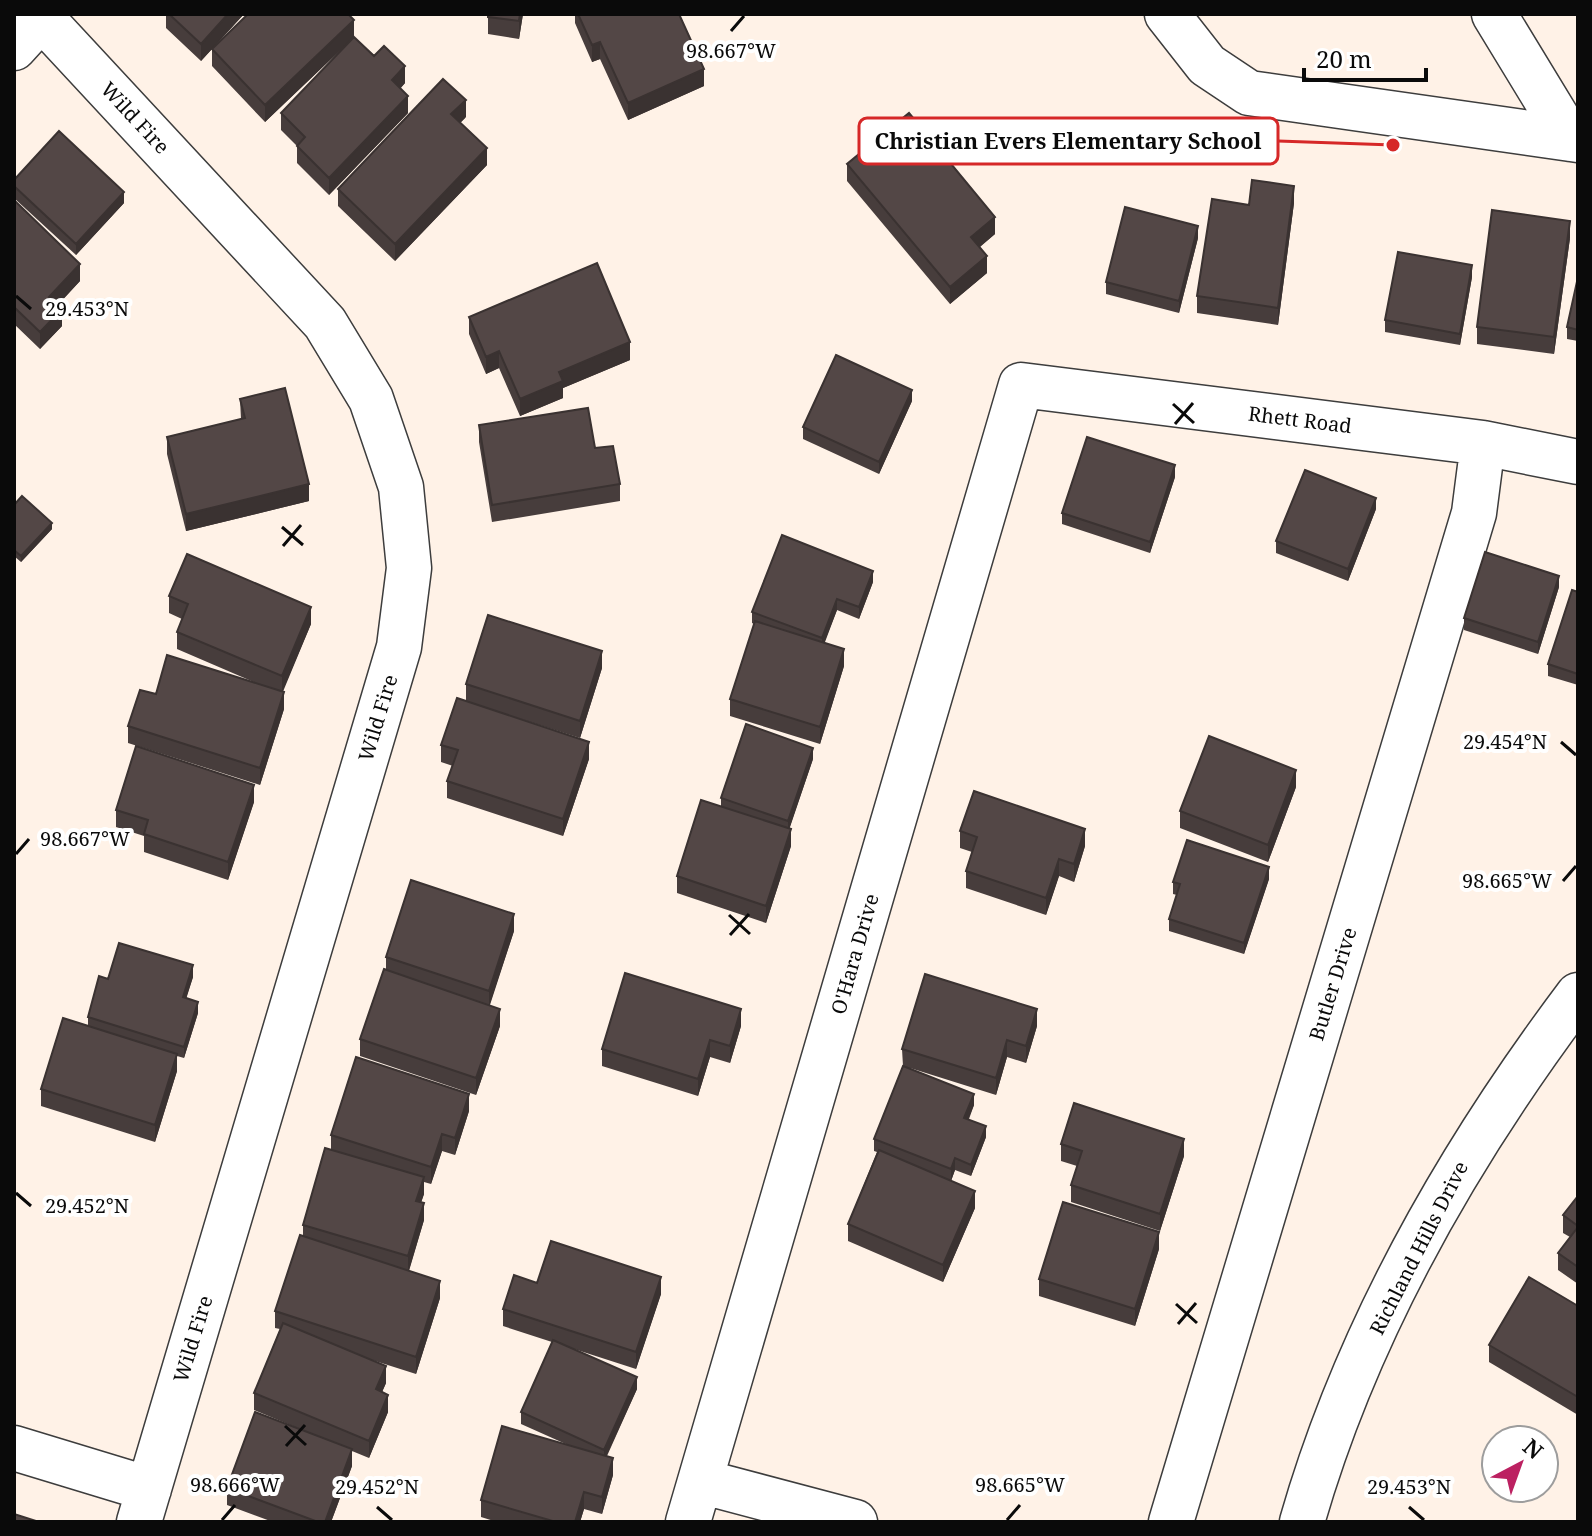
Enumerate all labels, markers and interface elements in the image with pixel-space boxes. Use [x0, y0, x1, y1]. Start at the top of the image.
scale bar [1304, 32, 1426, 82]
text: 98.667°W [686, 37, 776, 64]
text: 20 m [1316, 42, 1372, 75]
street label: Wild Fire [95, 76, 176, 160]
callout: Christian Evers Elementary School [859, 118, 1278, 164]
text: Christian Evers Elementary School [874, 125, 1262, 155]
text: 29.453°N [45, 295, 129, 322]
street label: Rhett Road [1247, 400, 1353, 439]
street label: Wild Fire [352, 671, 403, 765]
text: 29.454°N [1463, 728, 1547, 755]
text: 98.667°W [40, 825, 130, 852]
text: 98.665°W [1462, 867, 1552, 894]
street label: O'Hara Drive [824, 890, 885, 1017]
street label: Butler Drive [1303, 924, 1363, 1044]
street label: Richland Hills Drive [1363, 1156, 1474, 1339]
text: 29.452°N [45, 1192, 129, 1219]
street label: Wild Fire [167, 1292, 218, 1386]
north arrow [1480, 1424, 1560, 1504]
text: N [1517, 1431, 1550, 1465]
text: 98.666°W [190, 1471, 280, 1498]
text: 98.665°W [975, 1471, 1065, 1498]
text: 29.452°N [335, 1473, 419, 1500]
text: 29.453°N [1367, 1473, 1451, 1500]

